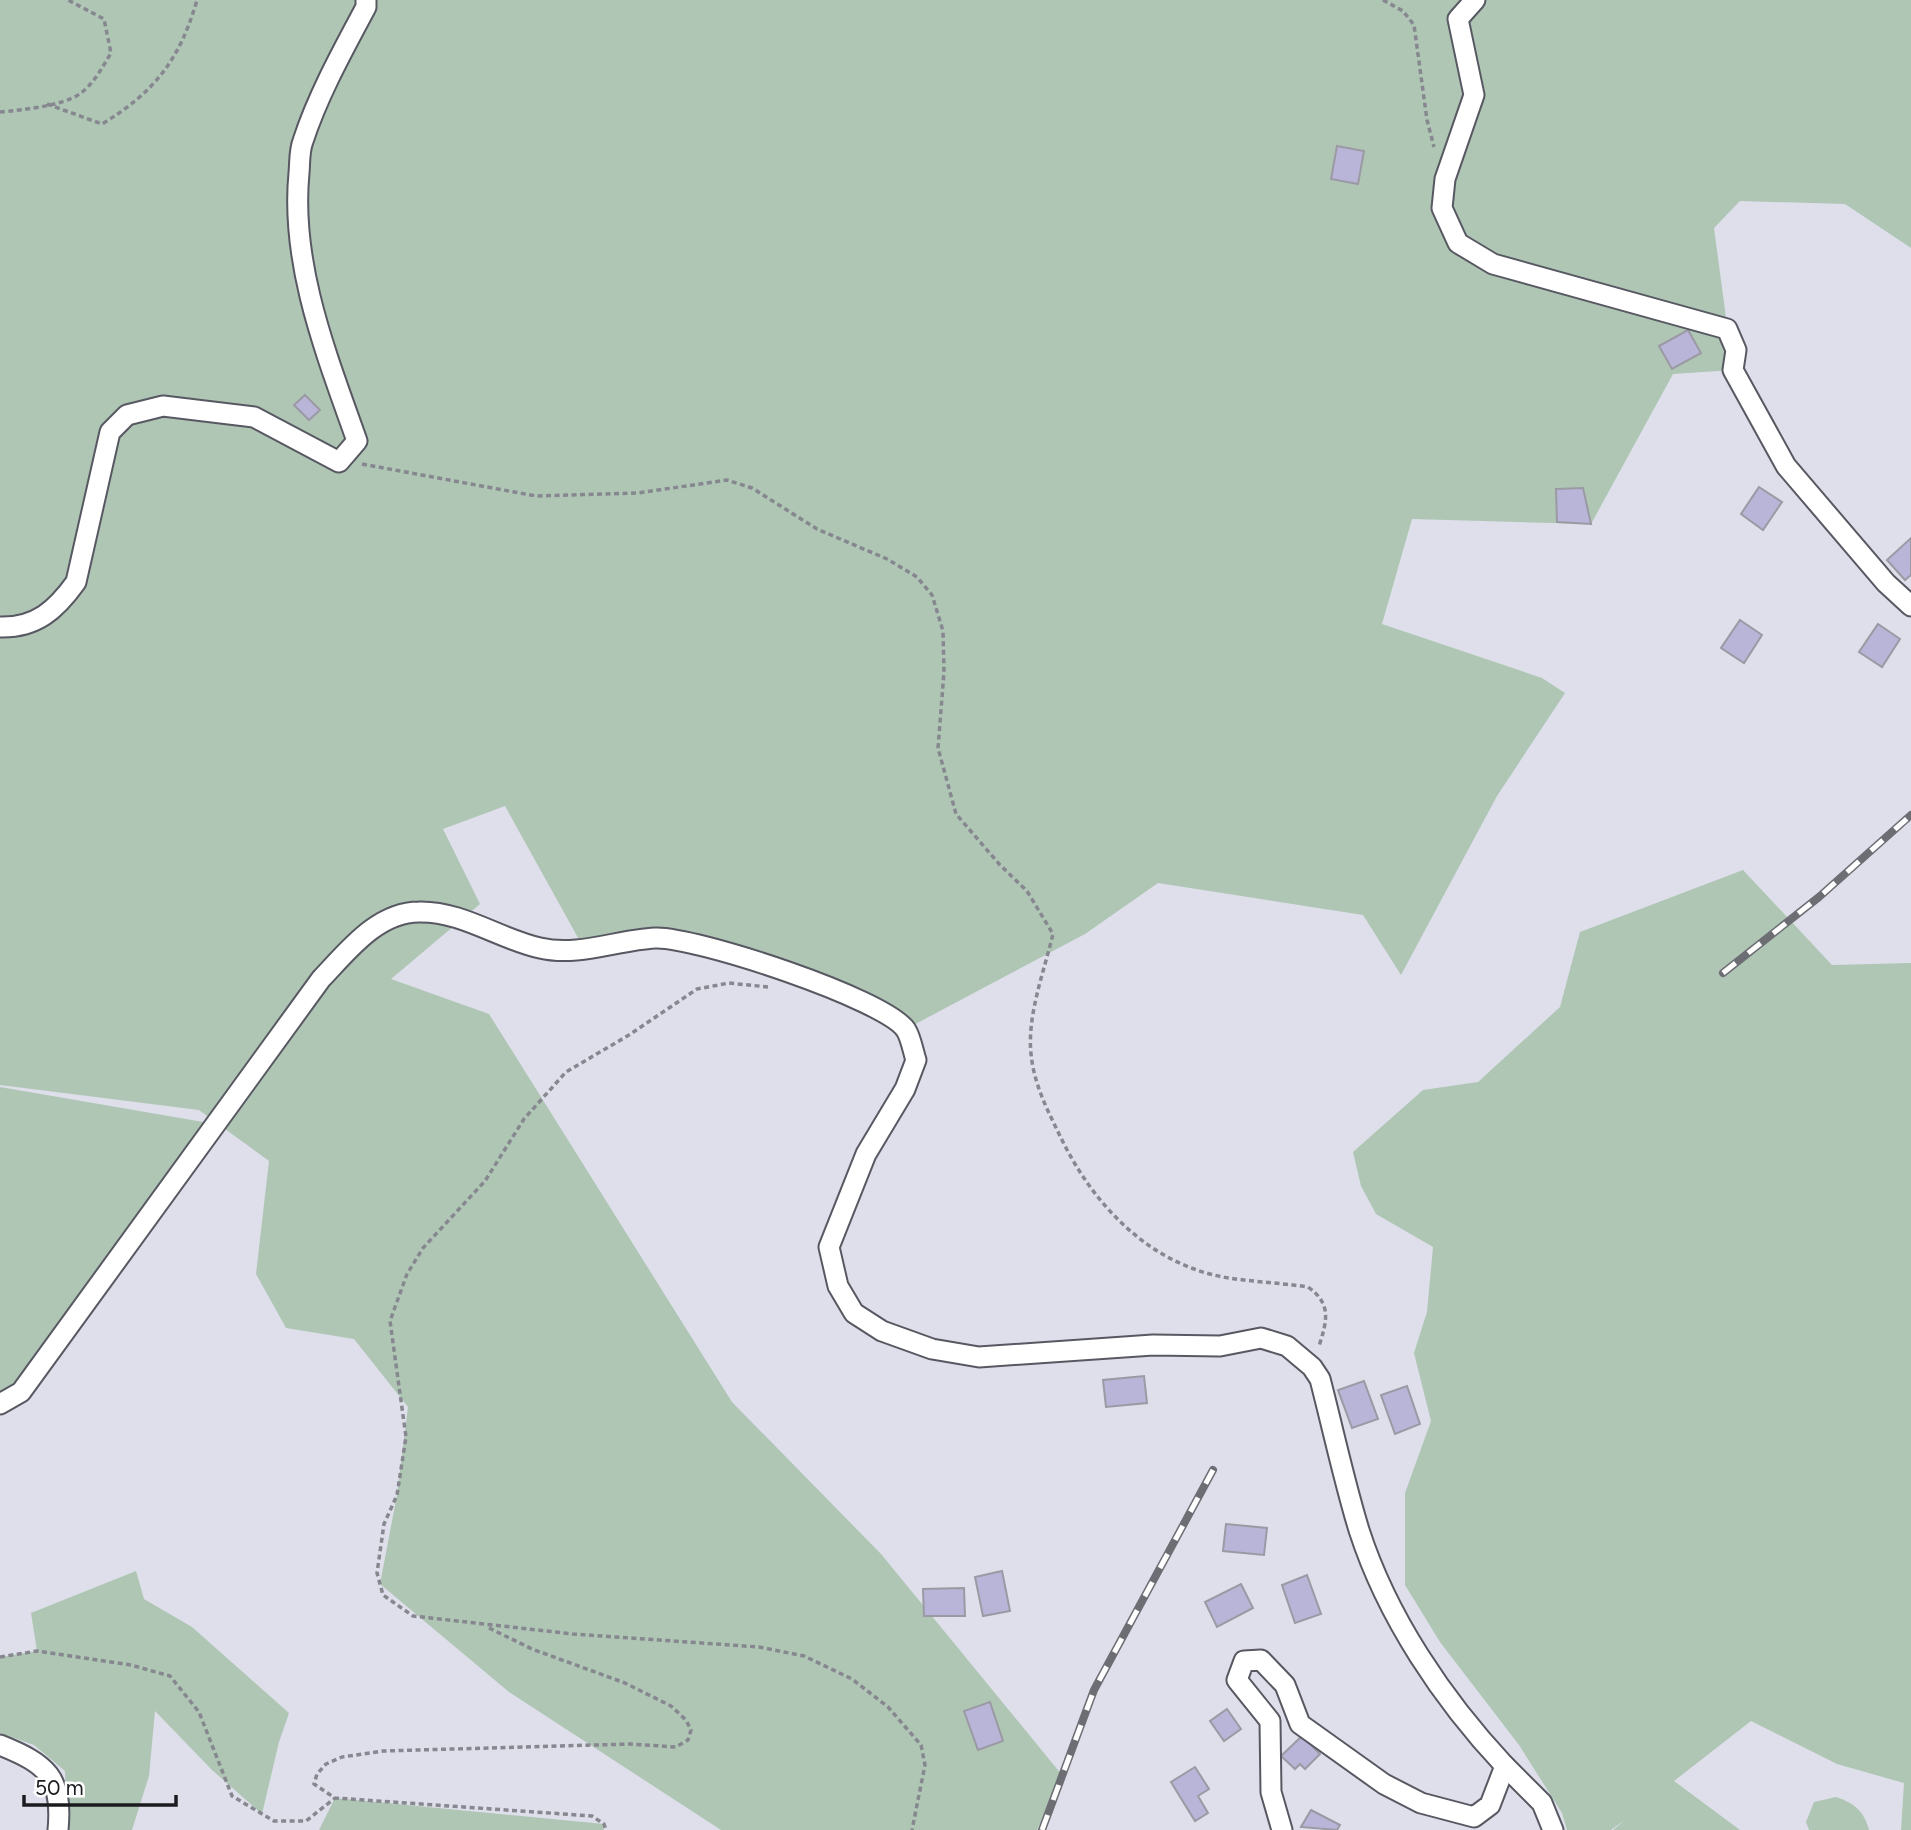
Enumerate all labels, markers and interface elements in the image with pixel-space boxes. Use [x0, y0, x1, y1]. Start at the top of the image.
scale bar [24, 1764, 177, 1808]
text: 50 m [35, 1775, 84, 1800]

